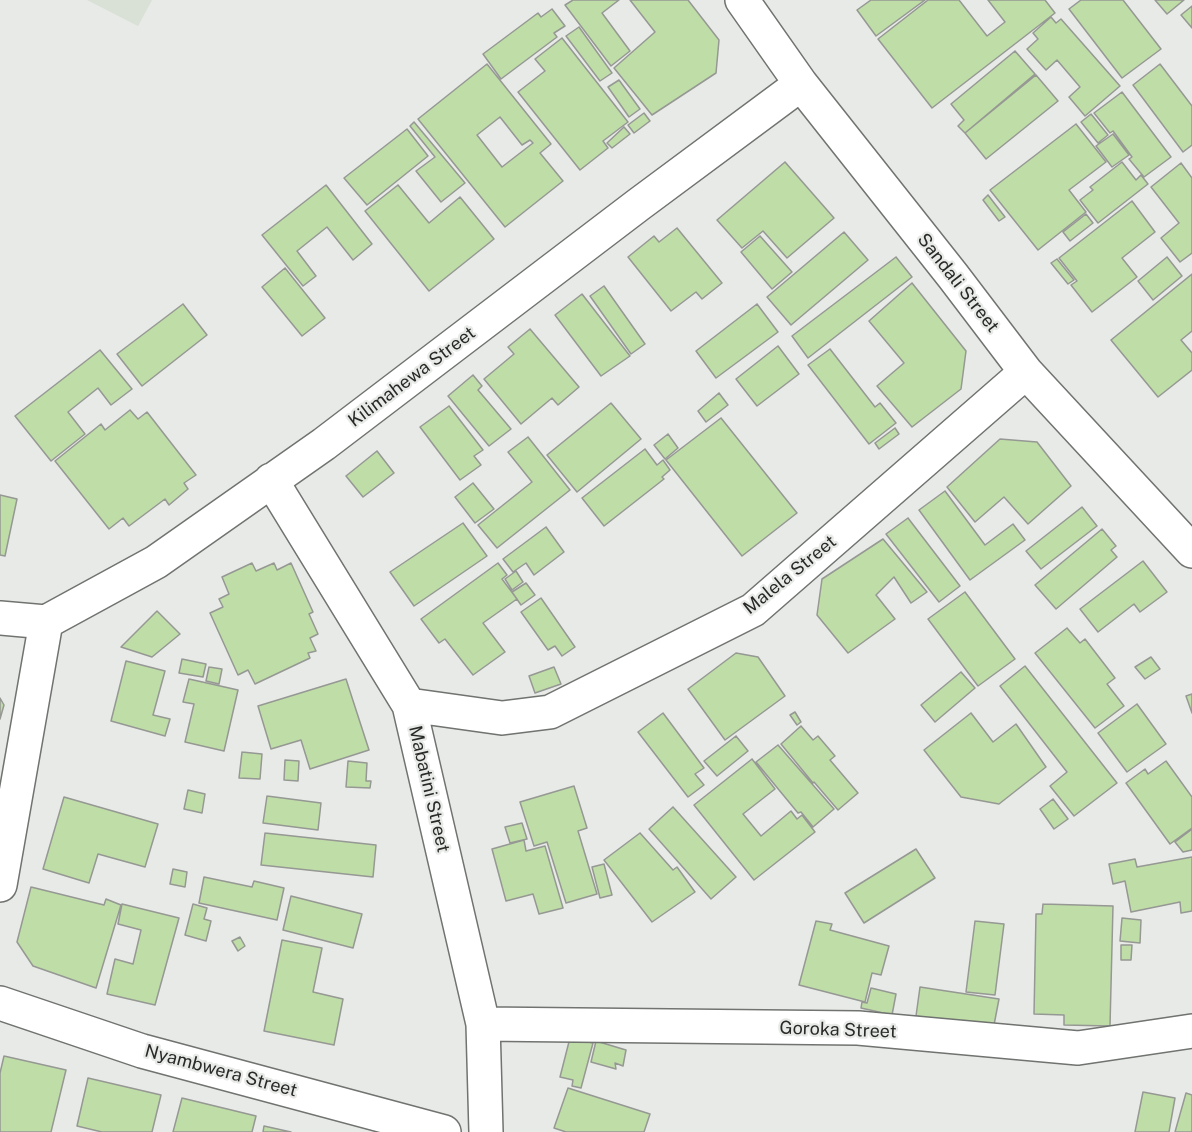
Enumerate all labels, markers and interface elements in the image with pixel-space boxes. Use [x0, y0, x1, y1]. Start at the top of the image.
street label: Sandali Street [913, 229, 1003, 337]
street label: Kilimahewa Street [344, 322, 480, 432]
street label: Malela Street [739, 531, 841, 619]
street label: Mabatini Street [404, 724, 454, 854]
street label: Goroka Street [779, 1017, 897, 1043]
street label: Nyambwera Street [142, 1040, 300, 1102]

